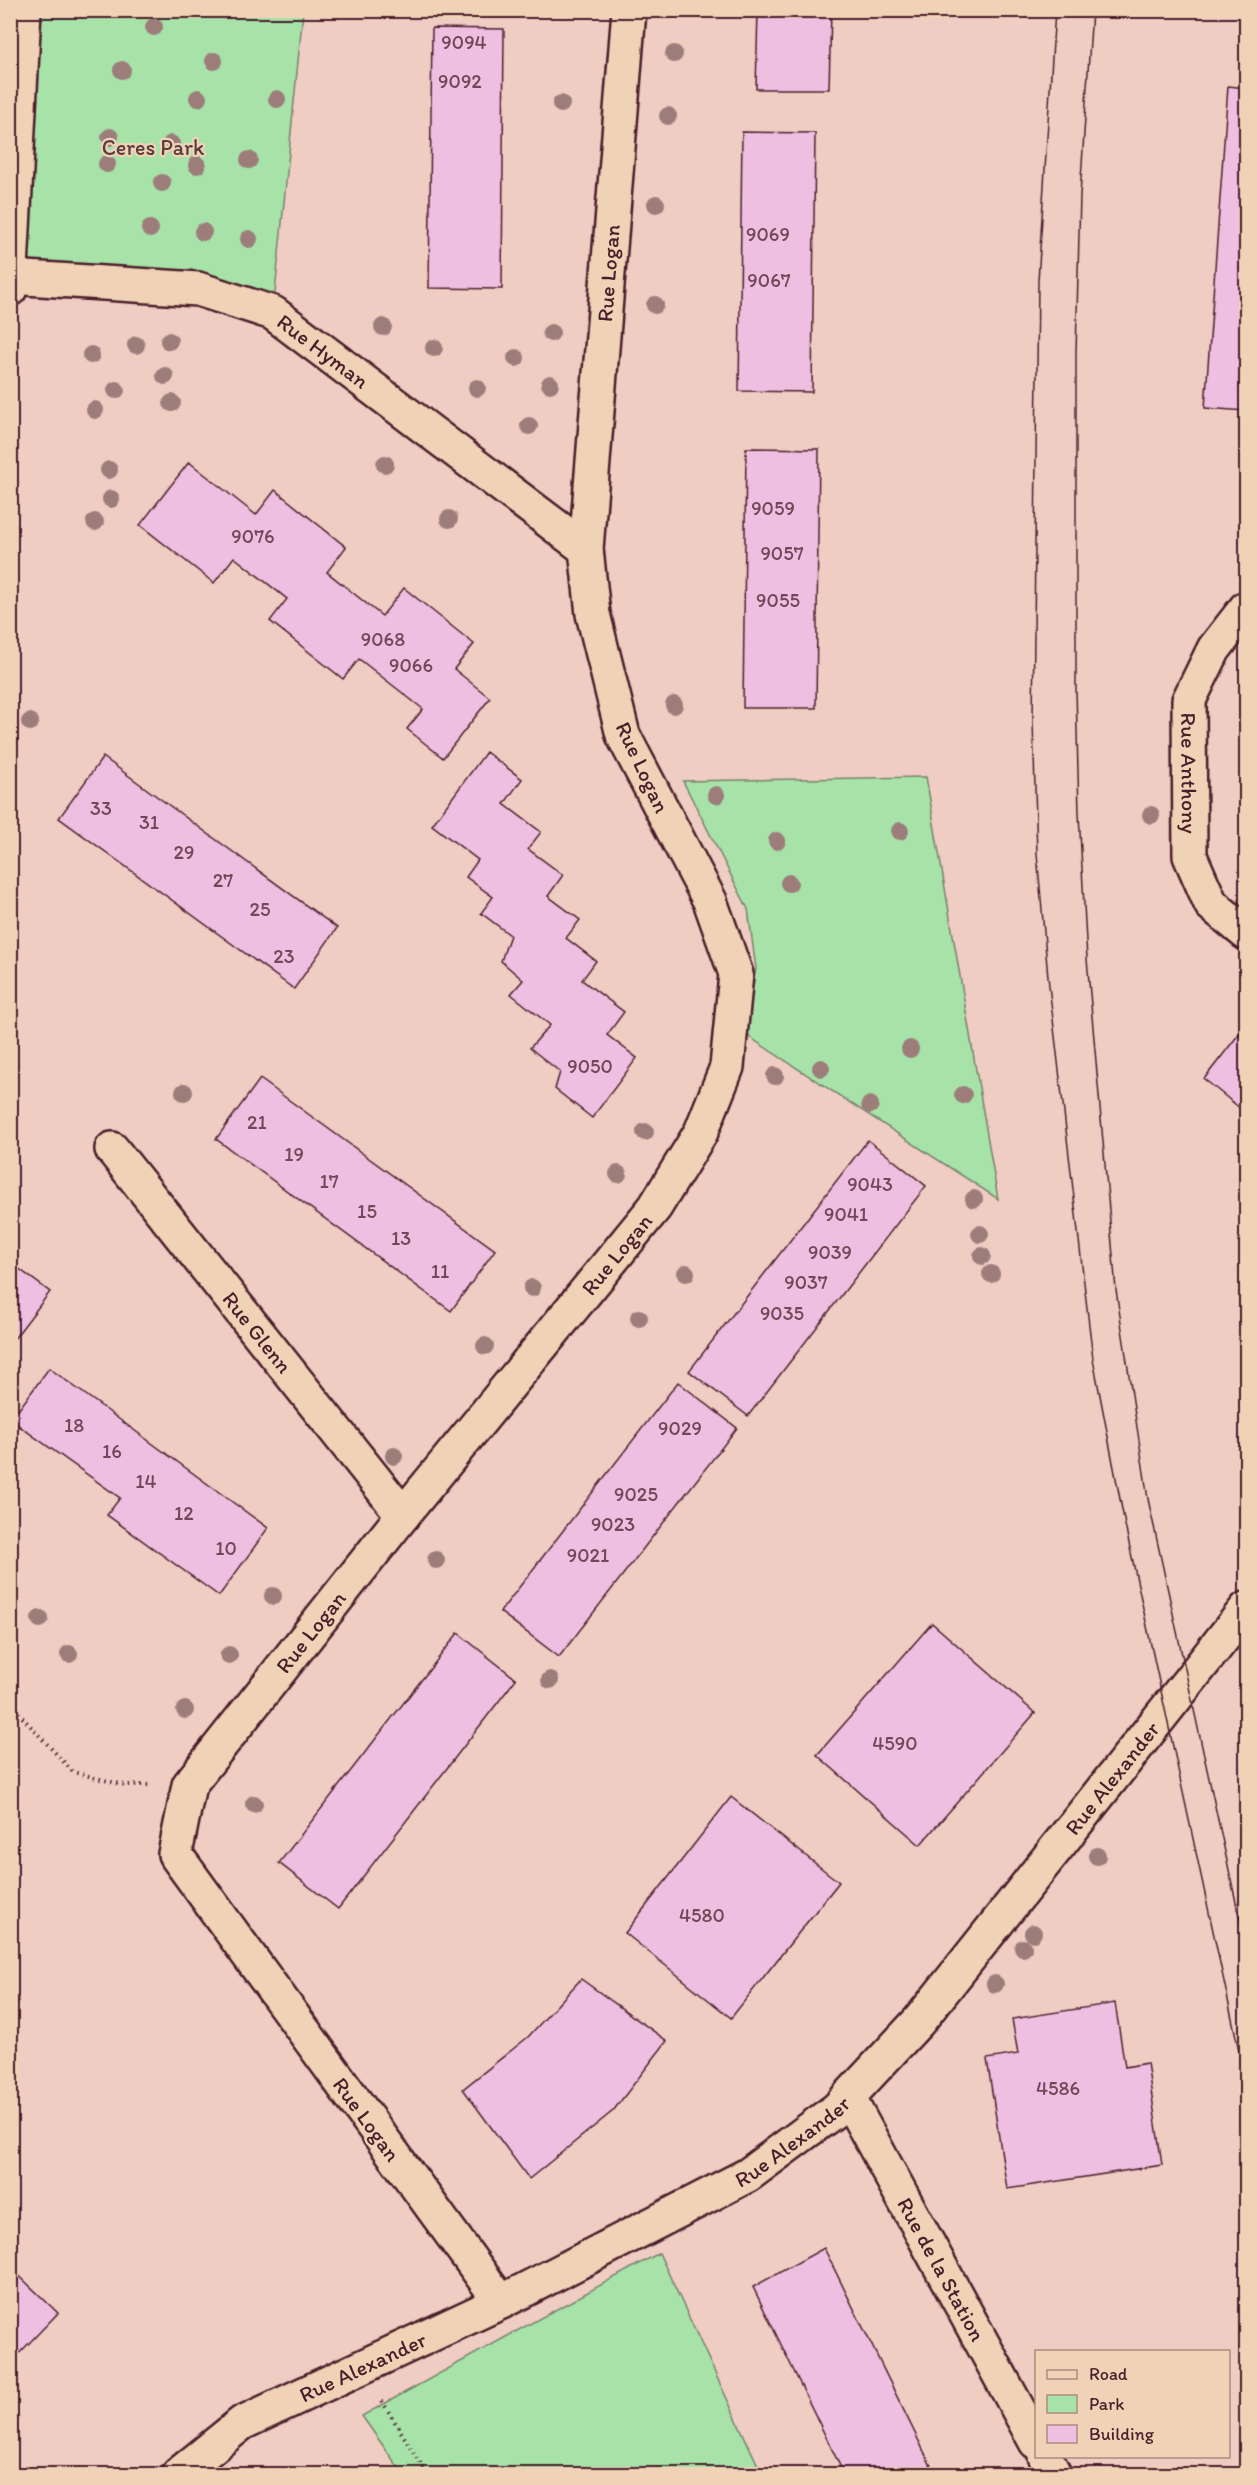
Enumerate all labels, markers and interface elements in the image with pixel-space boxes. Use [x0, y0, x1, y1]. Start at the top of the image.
house number: 9094 [441, 30, 487, 54]
house number: 9092 [438, 69, 482, 93]
park label: Ceres Park [102, 134, 205, 161]
house number: 9069 [746, 222, 790, 246]
street label: Rue Logan [591, 223, 626, 323]
house number: 9067 [747, 268, 791, 292]
street label: Rue Hyman [272, 308, 375, 395]
house number: 9059 [751, 496, 795, 520]
house number: 9076 [231, 524, 275, 548]
house number: 9057 [760, 541, 804, 565]
house number: 9055 [756, 588, 800, 612]
house number: 9068 [361, 627, 405, 651]
house number: 9066 [389, 653, 433, 677]
street label: Rue Anthony [1175, 712, 1203, 835]
street label: Rue Logan [610, 717, 676, 817]
house number: 33 [90, 796, 112, 820]
house number: 31 [139, 810, 159, 834]
house number: 29 [174, 840, 194, 864]
house number: 27 [213, 868, 233, 892]
house number: 25 [249, 897, 271, 921]
house number: 23 [273, 944, 295, 968]
house number: 9050 [567, 1054, 613, 1078]
house number: 21 [247, 1110, 267, 1134]
house number: 19 [284, 1142, 304, 1166]
house number: 17 [319, 1169, 339, 1193]
house number: 9043 [847, 1172, 893, 1196]
house number: 15 [357, 1199, 377, 1223]
house number: 9041 [824, 1202, 868, 1226]
street label: Rue Logan [575, 1208, 658, 1301]
house number: 13 [391, 1226, 411, 1250]
house number: 9039 [808, 1240, 852, 1264]
house number: 11 [431, 1259, 449, 1283]
house number: 9037 [784, 1270, 828, 1294]
street label: Rue Glenn [216, 1286, 298, 1379]
house number: 9035 [760, 1301, 804, 1325]
house number: 18 [64, 1413, 84, 1437]
house number: 9029 [658, 1416, 702, 1440]
house number: 16 [102, 1439, 122, 1463]
house number: 14 [135, 1469, 157, 1493]
house number: 9025 [614, 1482, 658, 1506]
house number: 12 [174, 1501, 194, 1525]
house number: 9023 [591, 1512, 635, 1536]
house number: 10 [215, 1536, 237, 1560]
house number: 9021 [567, 1543, 609, 1567]
street label: Rue Logan [270, 1585, 352, 1679]
street label: Rue Alexander [1059, 1716, 1166, 1840]
house number: 4590 [872, 1731, 918, 1755]
house number: 4580 [679, 1903, 725, 1927]
street label: Rue Logan [327, 2072, 406, 2167]
house number: 4586 [1036, 2076, 1080, 2100]
street label: Rue Alexander [730, 2090, 857, 2193]
street label: Rue de la Station [891, 2193, 992, 2346]
street label: Rue Alexander [295, 2326, 431, 2408]
legend [1035, 2350, 1230, 2458]
text: Road [1089, 2363, 1128, 2385]
text: Park [1089, 2393, 1124, 2415]
text: Building [1089, 2423, 1155, 2445]

